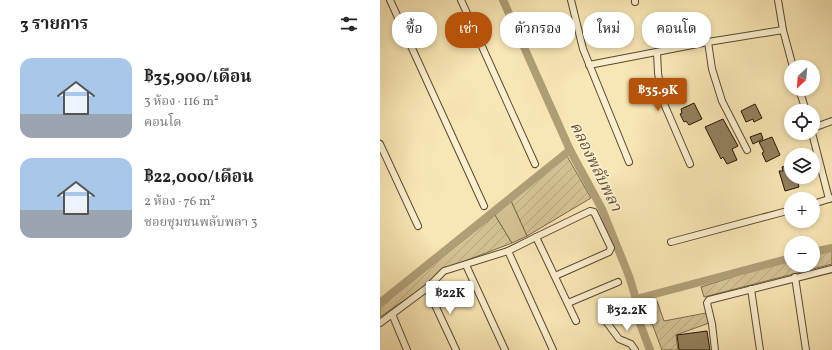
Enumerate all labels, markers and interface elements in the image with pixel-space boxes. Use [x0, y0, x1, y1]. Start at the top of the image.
chip: ซื้อ [392, 12, 437, 48]
chip: เช่า [445, 12, 492, 48]
chip: ตัวกรอง [500, 12, 575, 48]
chip: ใหม่ [583, 12, 634, 48]
chip: คอนโด [642, 12, 711, 48]
text: 3 รายการ [20, 13, 88, 36]
icon: filters [338, 13, 360, 35]
north arrow [784, 60, 820, 96]
map controls [784, 60, 820, 272]
text: ฿35,900/เดือน [144, 66, 252, 89]
icon: home [52, 74, 100, 122]
pin: ฿35.9K [625, 78, 691, 112]
text: ฿35.9K [638, 82, 678, 100]
text: 3 ห้อง · 116 m² [144, 93, 219, 111]
button: locate [784, 104, 820, 140]
text: คอนโด [144, 114, 182, 132]
water label: คลองพลับพลา [564, 119, 627, 217]
button: layers [784, 148, 820, 184]
text: ฿22,000/เดือน [144, 166, 254, 189]
icon: home [52, 174, 100, 222]
button: + [784, 192, 820, 228]
text: 2 ห้อง · 76 m² [144, 193, 215, 211]
text: ซอยชุมชนพลับพลา 3 [144, 214, 258, 232]
button: − [784, 236, 820, 272]
pin: ฿22K [426, 281, 474, 315]
text: ฿22K [435, 285, 465, 303]
pin: ฿32.2K [594, 298, 660, 332]
text: ฿32.2K [607, 302, 647, 320]

